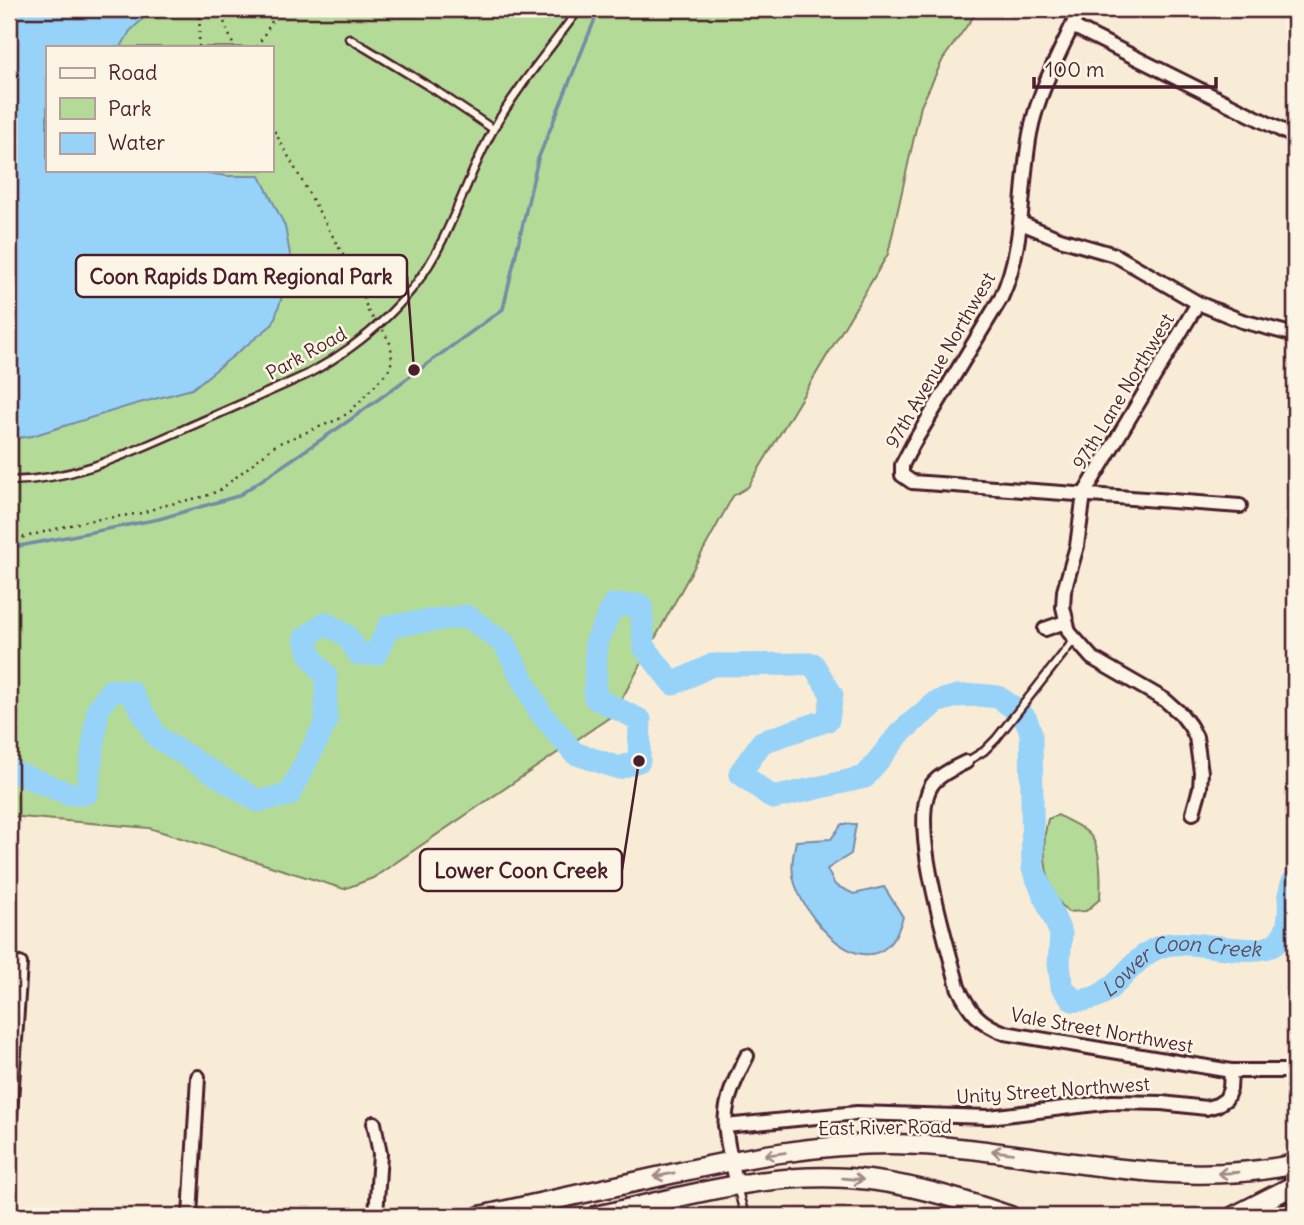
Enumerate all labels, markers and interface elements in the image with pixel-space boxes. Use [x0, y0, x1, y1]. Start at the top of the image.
legend [46, 46, 273, 172]
scale bar [1034, 46, 1216, 90]
text: 100 m [1045, 56, 1104, 83]
text: Road [108, 59, 157, 86]
text: Park [108, 95, 151, 122]
text: Water [108, 129, 166, 156]
callout: Coon Rapids Dam Regional Park [76, 255, 407, 297]
text: Coon Rapids Dam Regional Park [89, 263, 393, 290]
street label: 97th Avenue Northwest [880, 268, 1000, 452]
street label: 97th Lane Northwest [1067, 309, 1179, 473]
street label: Park Road [262, 321, 350, 385]
callout: Lower Coon Creek [420, 849, 622, 891]
text: Lower Coon Creek [434, 857, 608, 884]
water label: Lower Coon Creek [1096, 929, 1263, 1003]
street label: Vale Street Northwest [1009, 1002, 1195, 1058]
street label: Unity Street Northwest [955, 1071, 1151, 1109]
street label: East River Road [818, 1114, 952, 1140]
one-way arrow [991, 1146, 1014, 1159]
one-way arrow [764, 1147, 787, 1160]
one-way arrow [1217, 1167, 1240, 1180]
one-way arrow [653, 1169, 676, 1182]
one-way arrow [841, 1173, 864, 1186]

